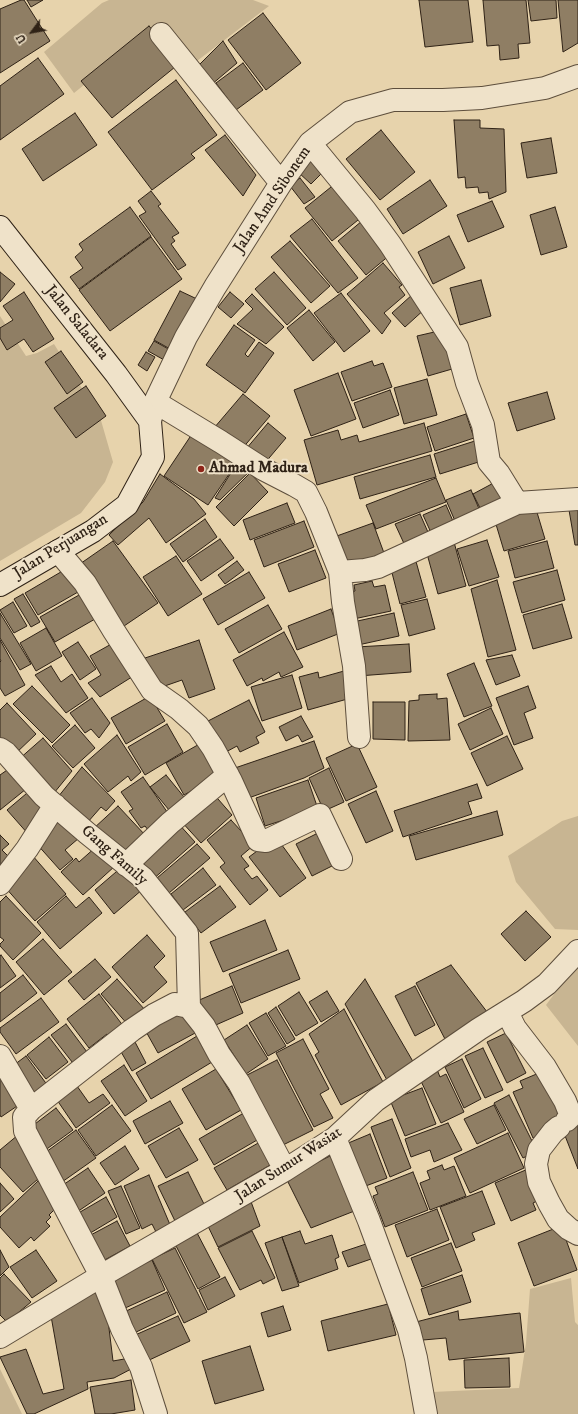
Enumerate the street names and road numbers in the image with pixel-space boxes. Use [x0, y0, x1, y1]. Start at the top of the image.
street label: Jalan Amd Sibonem [230, 143, 316, 257]
street label: Jalan Saladara [40, 282, 112, 364]
street label: Jalan Perjuangan [10, 510, 112, 584]
street label: Gang Family [77, 822, 151, 890]
street label: Jalan Sumur Wasiat [232, 1123, 346, 1207]

